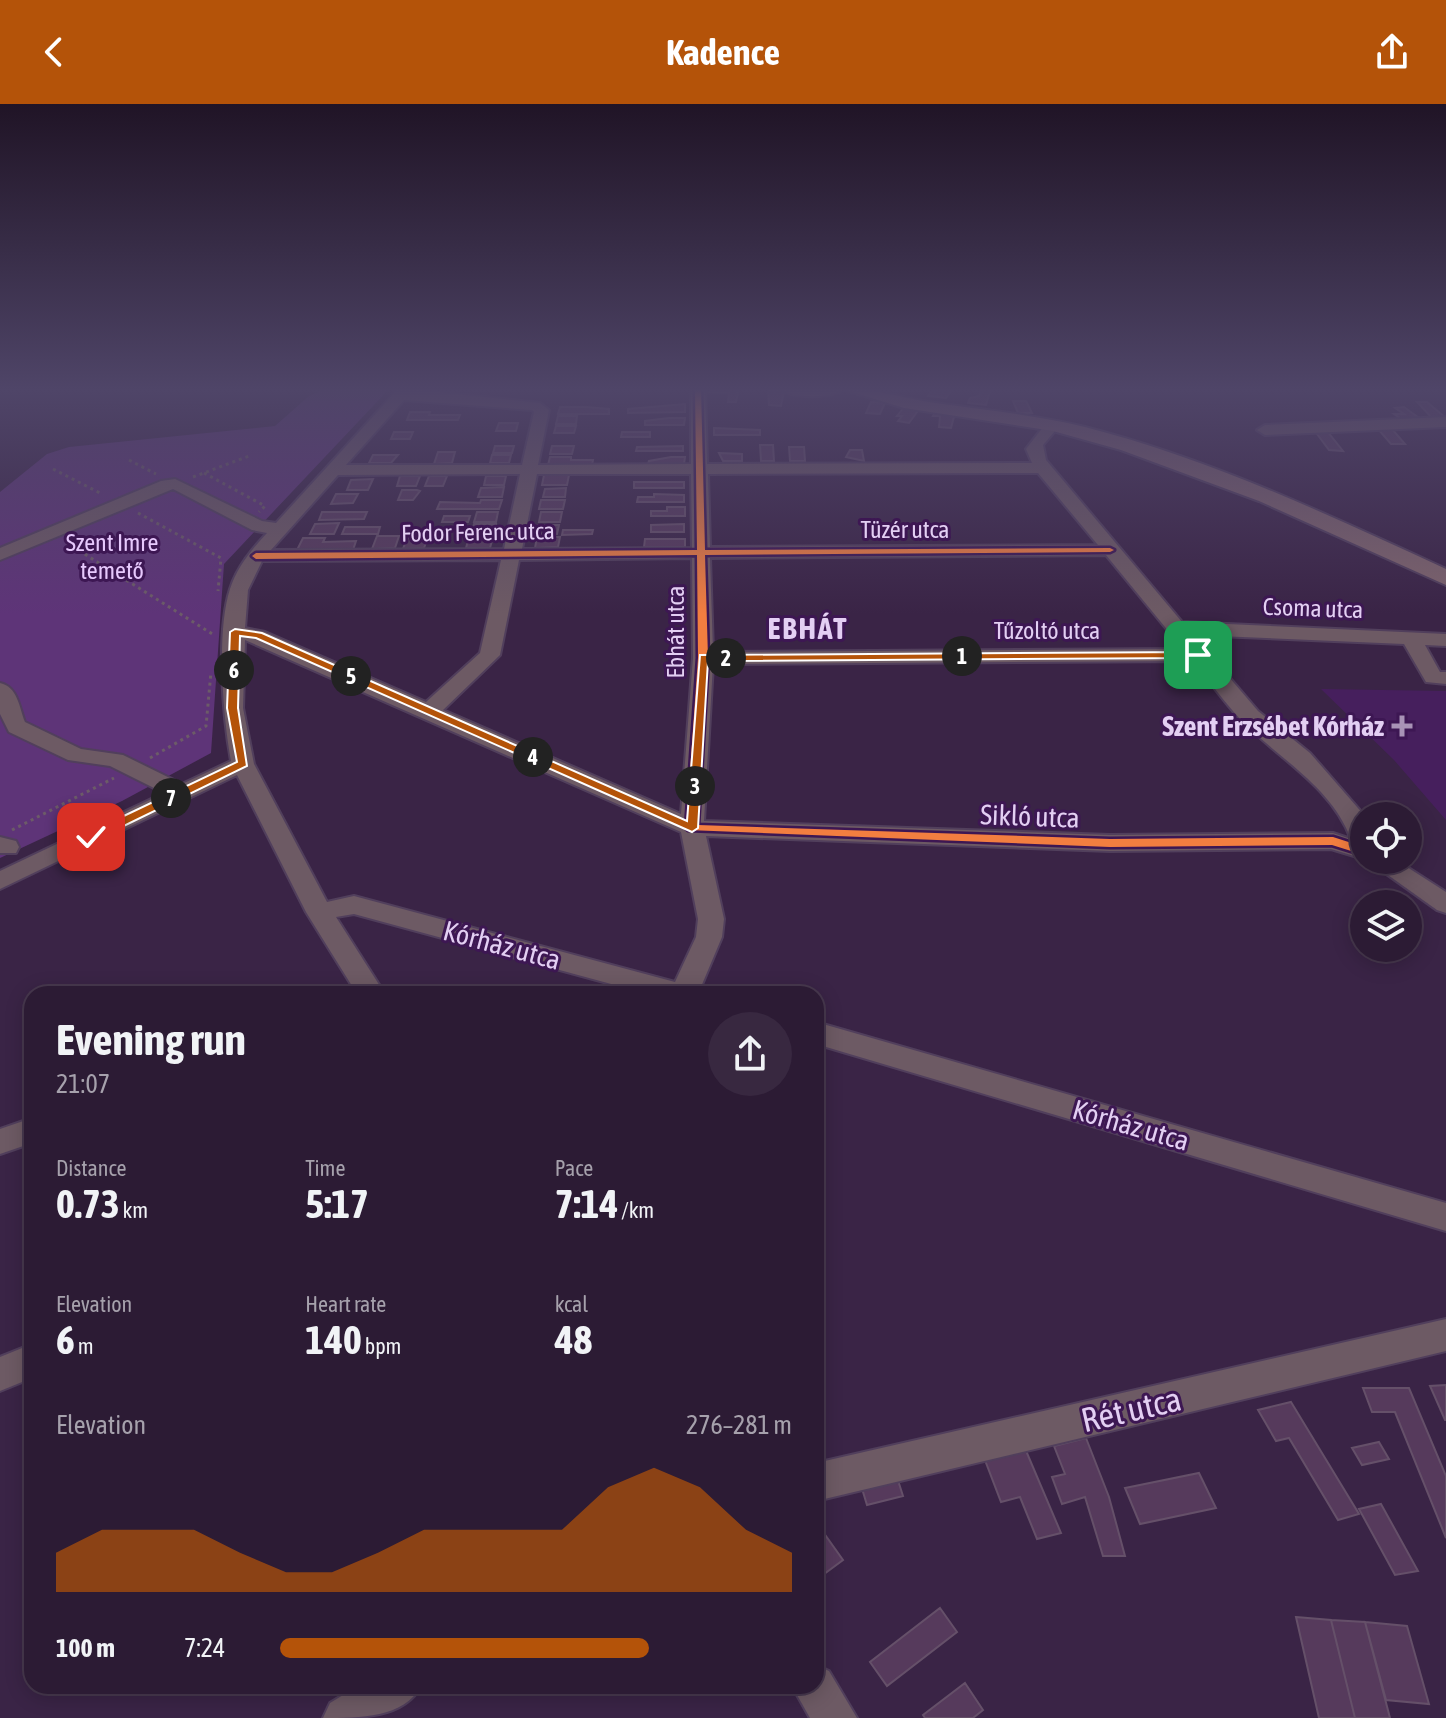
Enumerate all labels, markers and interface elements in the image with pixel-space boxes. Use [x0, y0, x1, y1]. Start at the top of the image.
icon: back [32, 30, 76, 74]
icon: share [1370, 30, 1414, 74]
text: Kadence [666, 31, 780, 73]
street label: Tüzér utca [861, 516, 949, 543]
street label: Fodor Ferenc utca [401, 517, 555, 547]
park label: Szent Imre temető [66, 529, 158, 584]
street label: Ebhát utca [662, 586, 689, 678]
street label: Csoma utca [1262, 593, 1364, 623]
district label: EBHÁT [767, 611, 849, 645]
street label: Tűzoltó utca [994, 617, 1100, 644]
pin [1164, 621, 1232, 689]
icon: arrive [1176, 633, 1220, 677]
pin: 1 [942, 636, 982, 676]
pin: 2 [706, 638, 746, 678]
text: 1 [957, 643, 967, 669]
text: 2 [721, 645, 731, 671]
pin: 6 [214, 650, 254, 690]
pin: 5 [331, 656, 371, 696]
text: 6 [229, 657, 239, 683]
text: 5 [346, 663, 356, 689]
place label: Szent Erzsébet Kórház [1162, 710, 1384, 742]
marker: Szent Erzsébet Kórház [1391, 715, 1413, 737]
pin: 4 [513, 737, 553, 777]
text: 4 [528, 744, 538, 770]
pin: 3 [675, 766, 715, 806]
text: 3 [690, 773, 700, 799]
pin: 7 [151, 778, 191, 818]
text: 7 [166, 785, 176, 811]
street label: Sikló utca [980, 798, 1080, 834]
map controls [1350, 802, 1422, 962]
button: locate [1350, 802, 1422, 874]
pin [57, 803, 125, 871]
icon: check [69, 815, 113, 859]
button: layers [1350, 890, 1422, 962]
street label: Kórház utca [440, 914, 564, 976]
button: share [708, 1012, 792, 1096]
text: Evening run [56, 1014, 246, 1064]
text: 21:07 [56, 1069, 110, 1099]
street label: Kórház utca [1069, 1093, 1193, 1157]
text: Distance [56, 1155, 127, 1181]
text: Time [305, 1155, 345, 1181]
text: Pace [555, 1155, 593, 1181]
text: 0.73 [56, 1181, 120, 1226]
text: 5:17 [305, 1181, 369, 1226]
text: 7:14 [555, 1181, 618, 1226]
text: km [120, 1197, 148, 1223]
text: /km [618, 1197, 654, 1223]
text: Elevation [56, 1291, 132, 1317]
text: Heart rate [305, 1291, 386, 1317]
text: kcal [555, 1291, 588, 1317]
text: 6 [56, 1317, 75, 1362]
text: 140 [305, 1317, 362, 1362]
text: 48 [555, 1317, 592, 1362]
text: m [75, 1333, 94, 1359]
text: bpm [362, 1333, 401, 1359]
street label: Rét utca [1077, 1379, 1185, 1439]
text: Elevation [56, 1410, 146, 1440]
text: 276–281 m [686, 1410, 792, 1440]
text: 100 m [56, 1633, 115, 1663]
text: 7:24 [184, 1633, 225, 1663]

